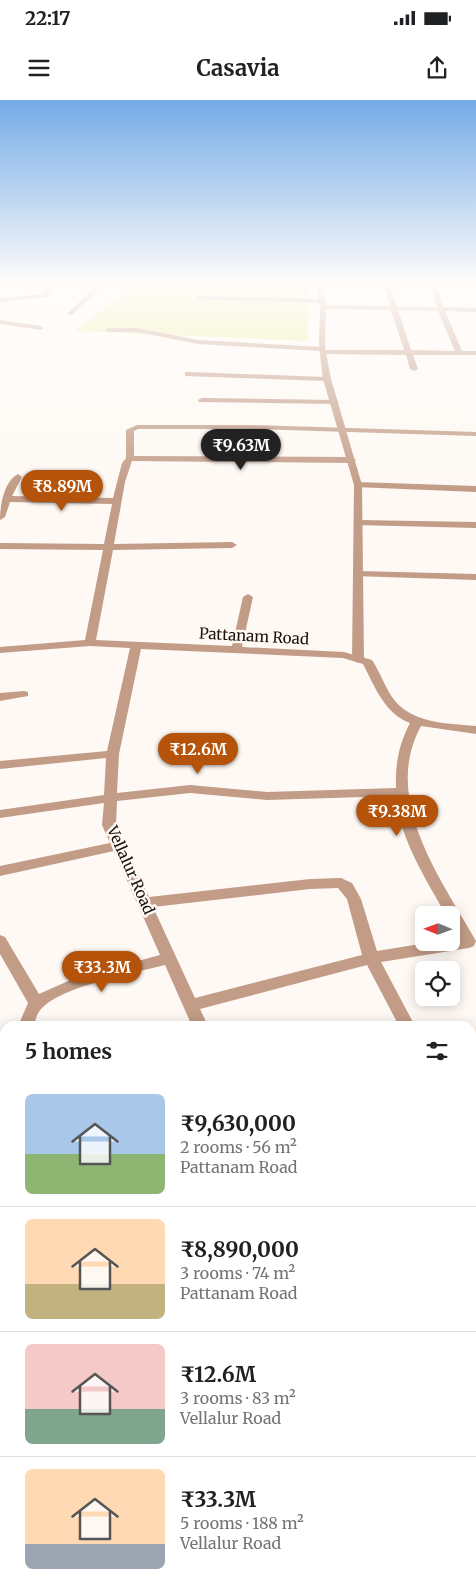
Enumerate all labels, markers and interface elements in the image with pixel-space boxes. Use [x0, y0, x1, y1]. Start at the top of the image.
text: 22:17 [25, 6, 70, 30]
icon: menu [25, 54, 53, 82]
text: Casavia [196, 54, 280, 82]
icon: share [423, 54, 451, 82]
pin: ₹9.63M [200, 428, 282, 471]
text: ₹9.63M [212, 435, 270, 455]
pin: ₹8.89M [21, 470, 103, 512]
text: ₹8.89M [32, 476, 92, 496]
street label: Pattanam Road [199, 624, 309, 648]
pin: ₹12.6M [157, 732, 239, 775]
text: ₹12.6M [169, 739, 227, 759]
pin: ₹9.38M [356, 794, 438, 837]
text: ₹9.38M [367, 801, 427, 821]
street label: Vellalur Road [103, 822, 159, 917]
north arrow [415, 906, 460, 951]
map controls [415, 906, 460, 1006]
pin: ₹33.3M [61, 950, 143, 993]
text: ₹33.3M [73, 957, 131, 977]
button: locate [415, 961, 460, 1006]
icon: filters [423, 1037, 451, 1065]
text: 5 homes [25, 1038, 112, 1065]
text: ₹9,630,000 [180, 1110, 296, 1137]
icon: home [65, 1114, 125, 1174]
text: 2 rooms · 56 m² [180, 1137, 297, 1157]
text: Pattanam Road [180, 1157, 297, 1177]
text: ₹8,890,000 [180, 1236, 299, 1263]
icon: home [65, 1239, 125, 1299]
text: 3 rooms · 74 m² [180, 1263, 295, 1283]
text: Pattanam Road [180, 1283, 297, 1303]
text: ₹12.6M [180, 1361, 256, 1388]
icon: home [65, 1364, 125, 1424]
text: 3 rooms · 83 m² [180, 1388, 296, 1408]
text: Vellalur Road [180, 1408, 281, 1428]
text: ₹33.3M [180, 1486, 256, 1513]
icon: home [65, 1489, 125, 1549]
text: 5 rooms · 188 m² [180, 1513, 304, 1533]
text: Vellalur Road [180, 1533, 281, 1553]

